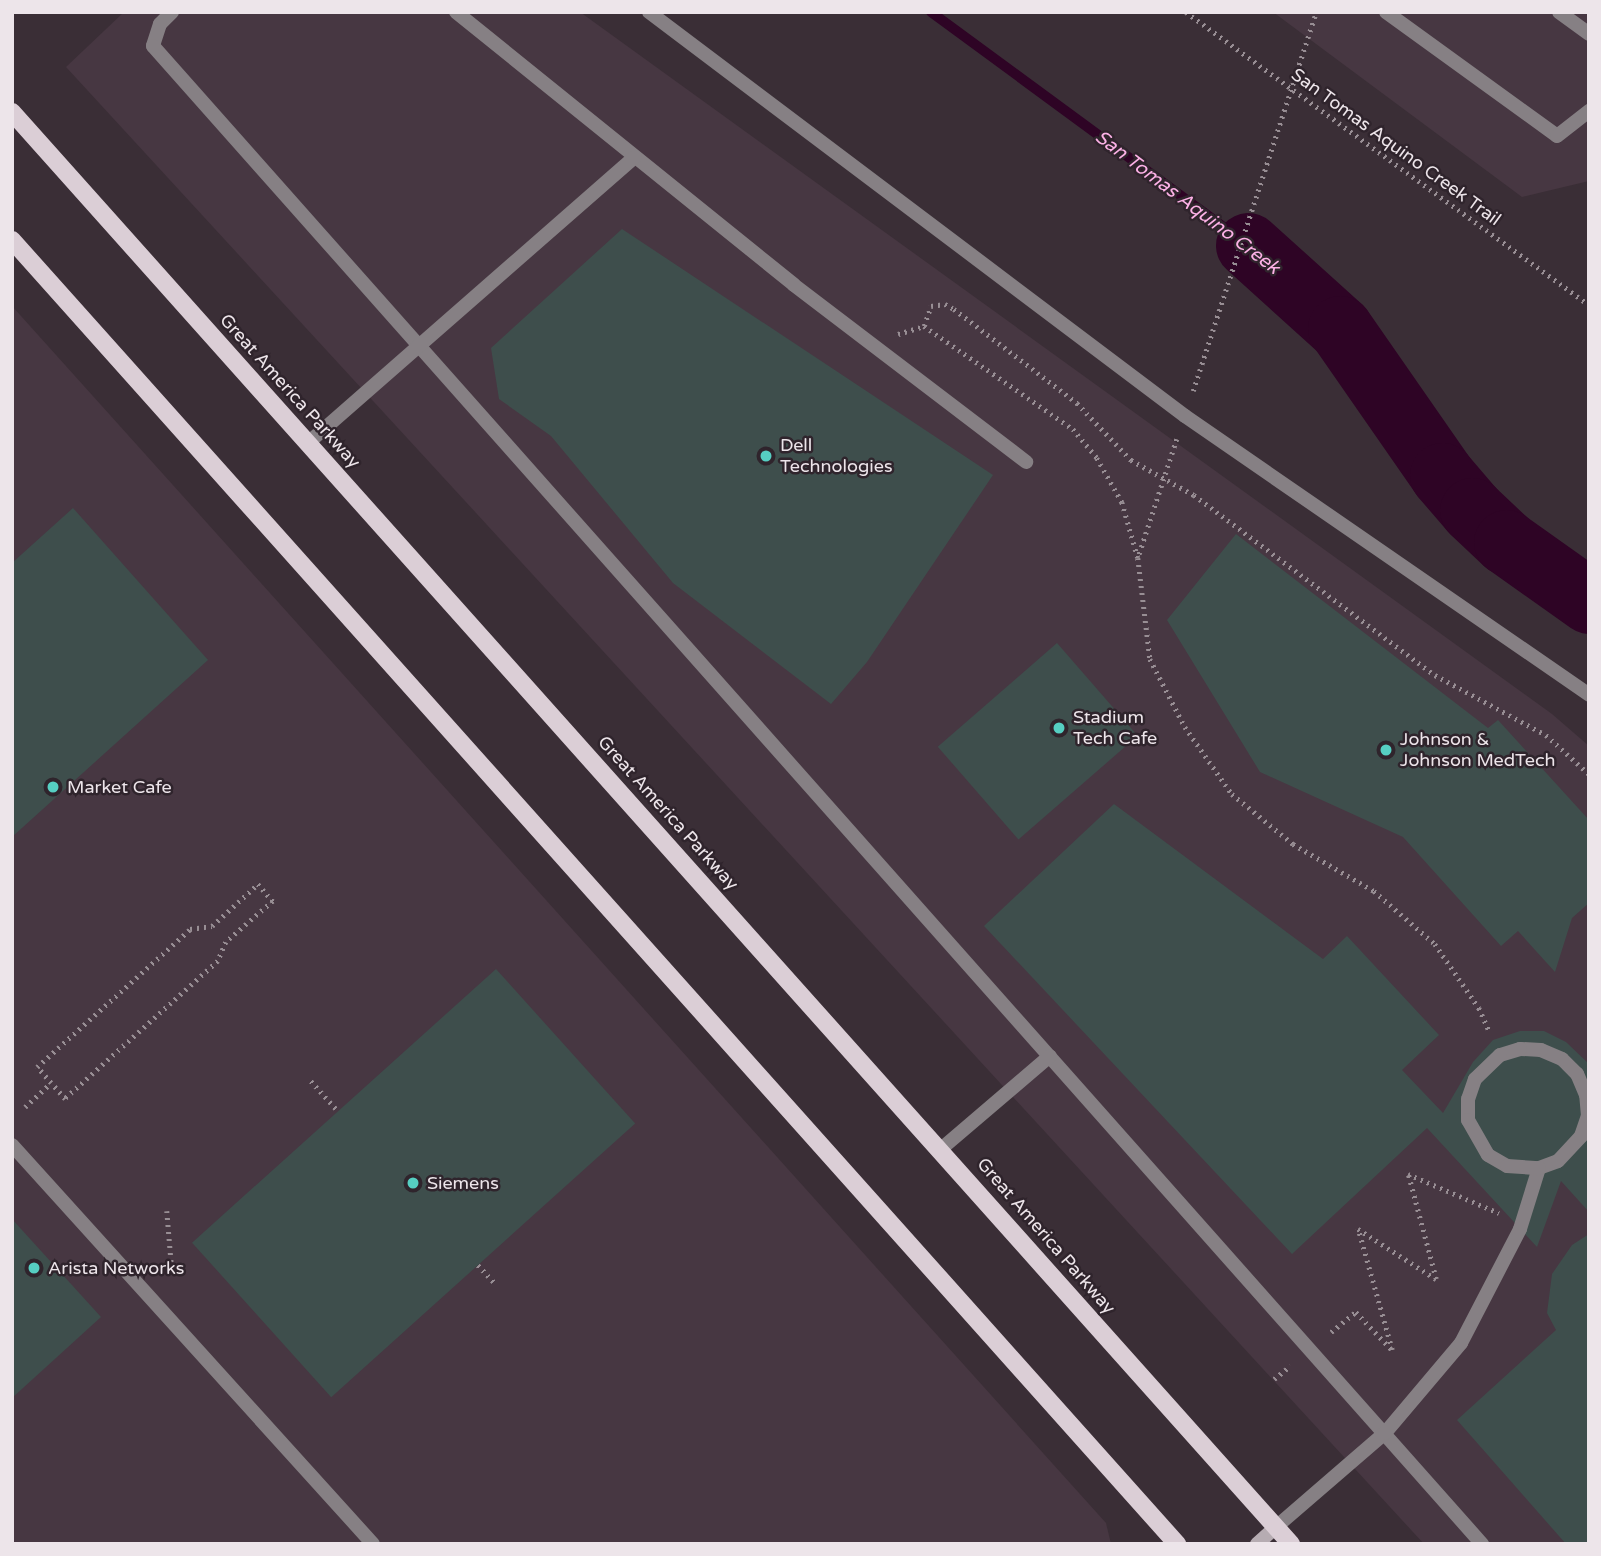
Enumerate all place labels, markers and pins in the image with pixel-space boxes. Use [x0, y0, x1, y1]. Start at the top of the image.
place label: Dell Technologies [780, 435, 893, 478]
marker: Dell Technologies [758, 448, 774, 464]
place label: Stadium Tech Cafe [1073, 707, 1157, 750]
marker: Stadium Tech Cafe [1051, 720, 1067, 736]
place label: Johnson & Johnson MedTech [1400, 729, 1556, 772]
marker: Johnson & Johnson MedTech [1378, 742, 1394, 758]
place label: Market Cafe [67, 776, 172, 798]
marker: Market Cafe [45, 779, 61, 795]
place label: Siemens [427, 1172, 499, 1194]
marker: Siemens [405, 1175, 421, 1191]
place label: Arista Networks [48, 1257, 184, 1279]
marker: Arista Networks [26, 1260, 42, 1276]

